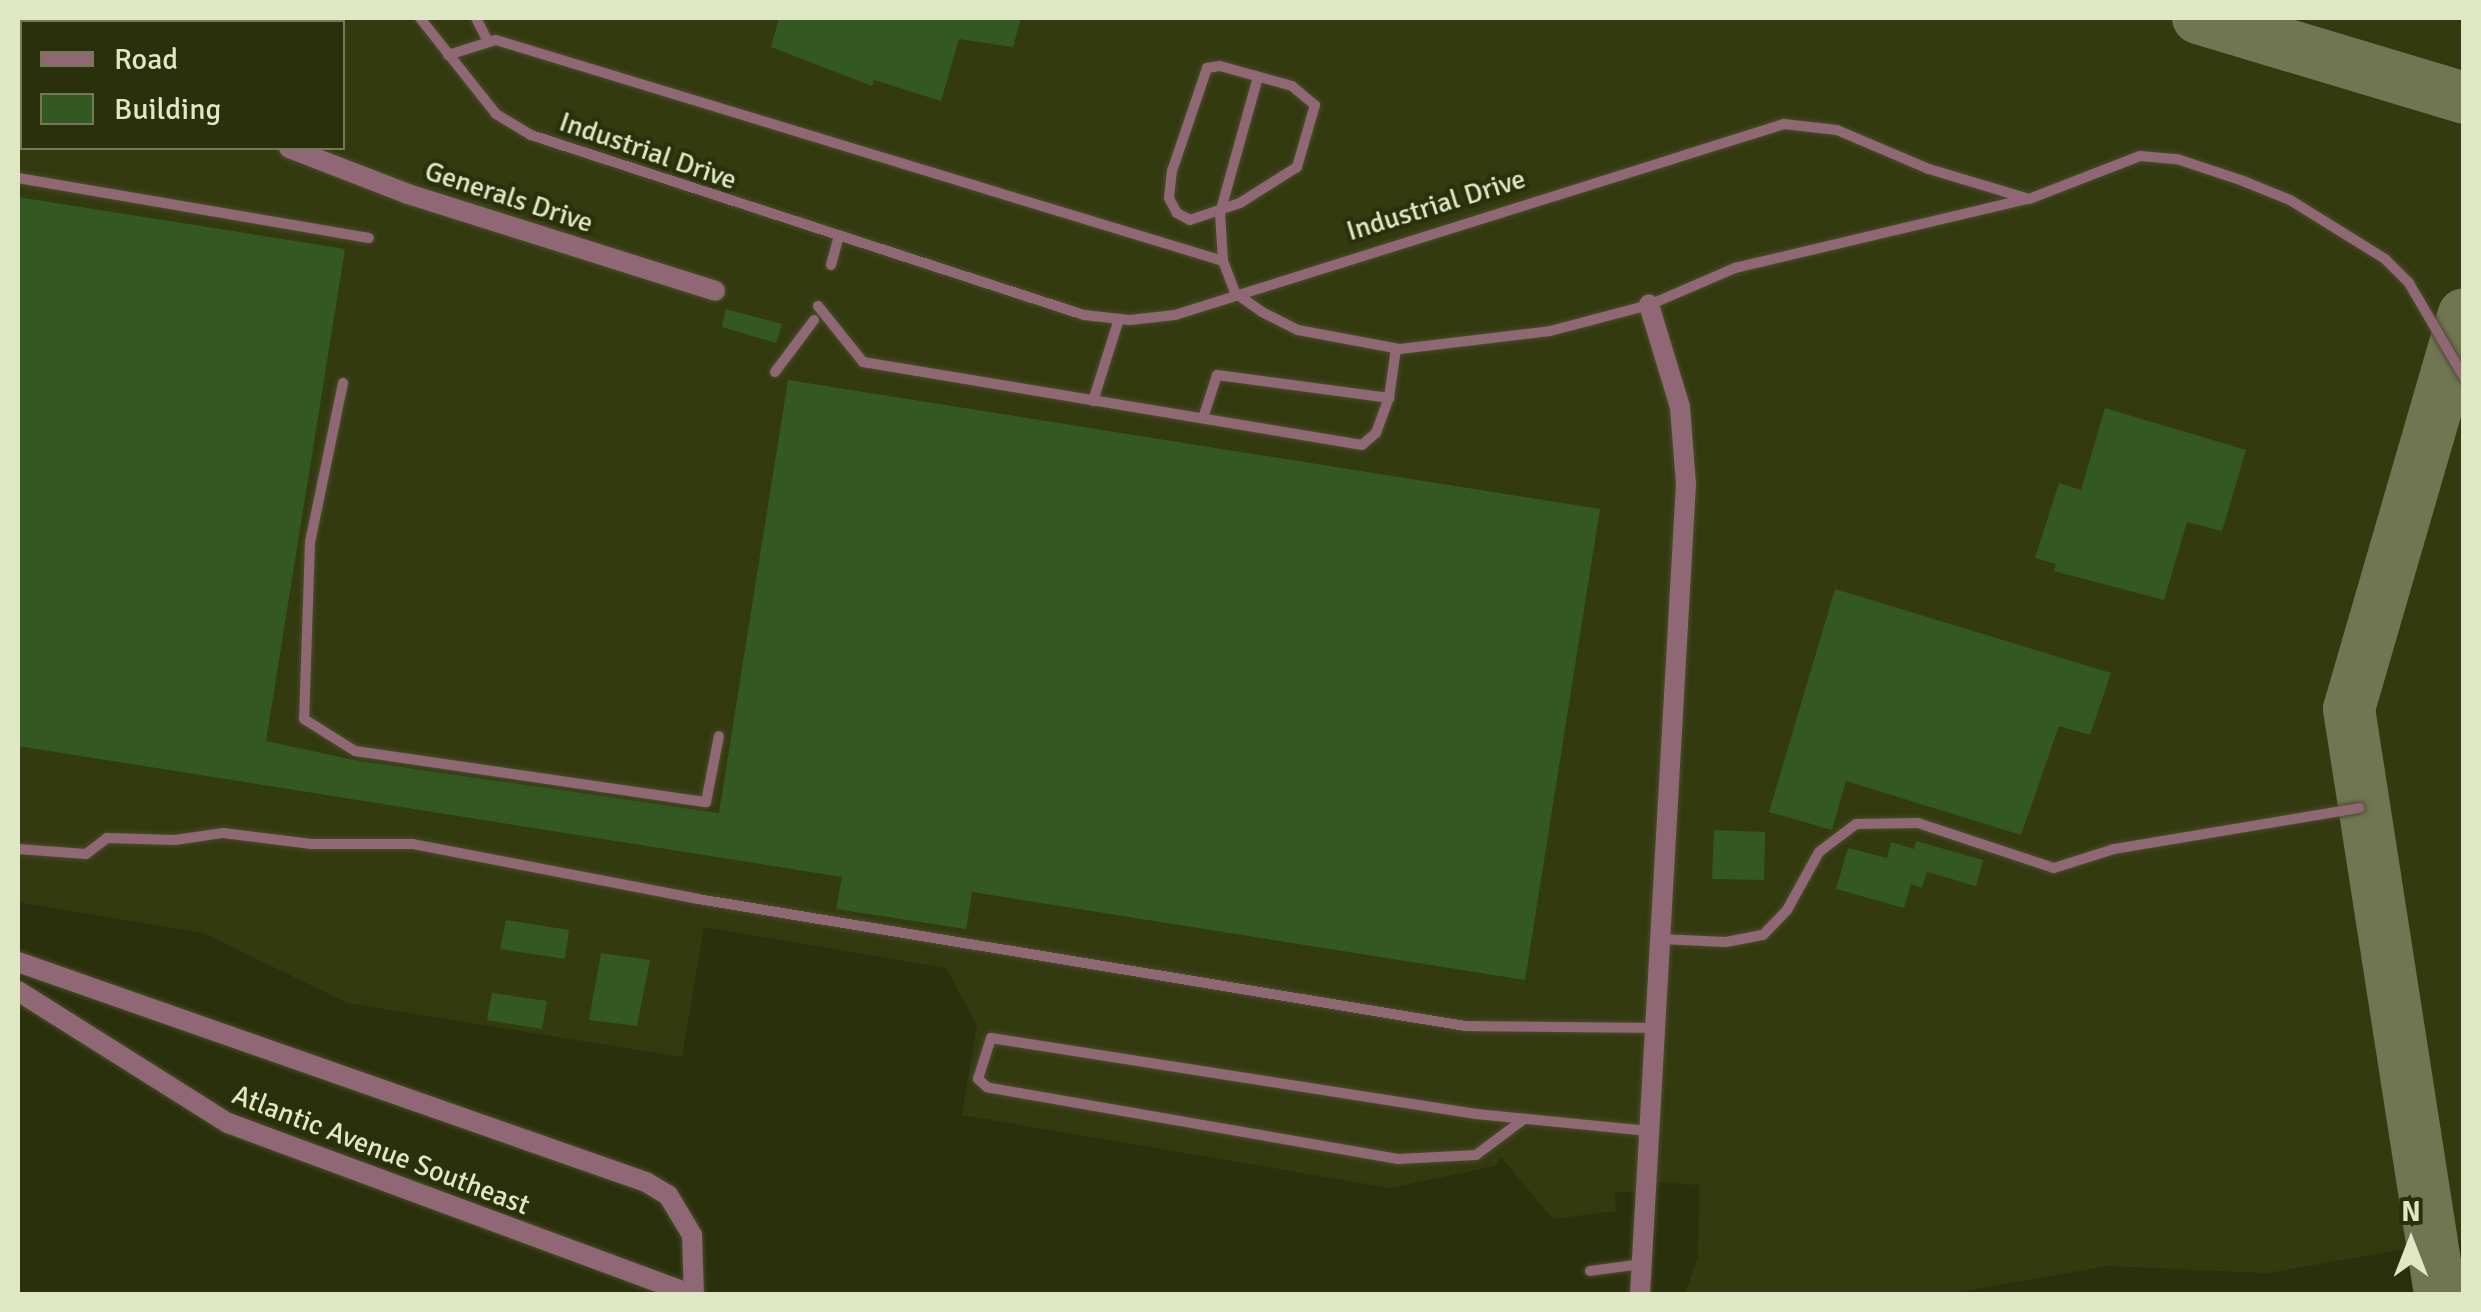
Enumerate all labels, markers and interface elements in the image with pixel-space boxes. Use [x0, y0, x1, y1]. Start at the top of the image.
legend [20, 20, 345, 150]
text: Road [114, 41, 178, 78]
text: Building [114, 91, 221, 128]
street label: Industrial Drive [555, 105, 741, 197]
street label: Generals Drive [421, 154, 597, 240]
street label: Industrial Drive [1342, 162, 1530, 248]
street label: Atlantic Avenue Southeast [228, 1078, 534, 1222]
north arrow [2361, 1192, 2461, 1292]
text: N [2401, 1195, 2421, 1229]

